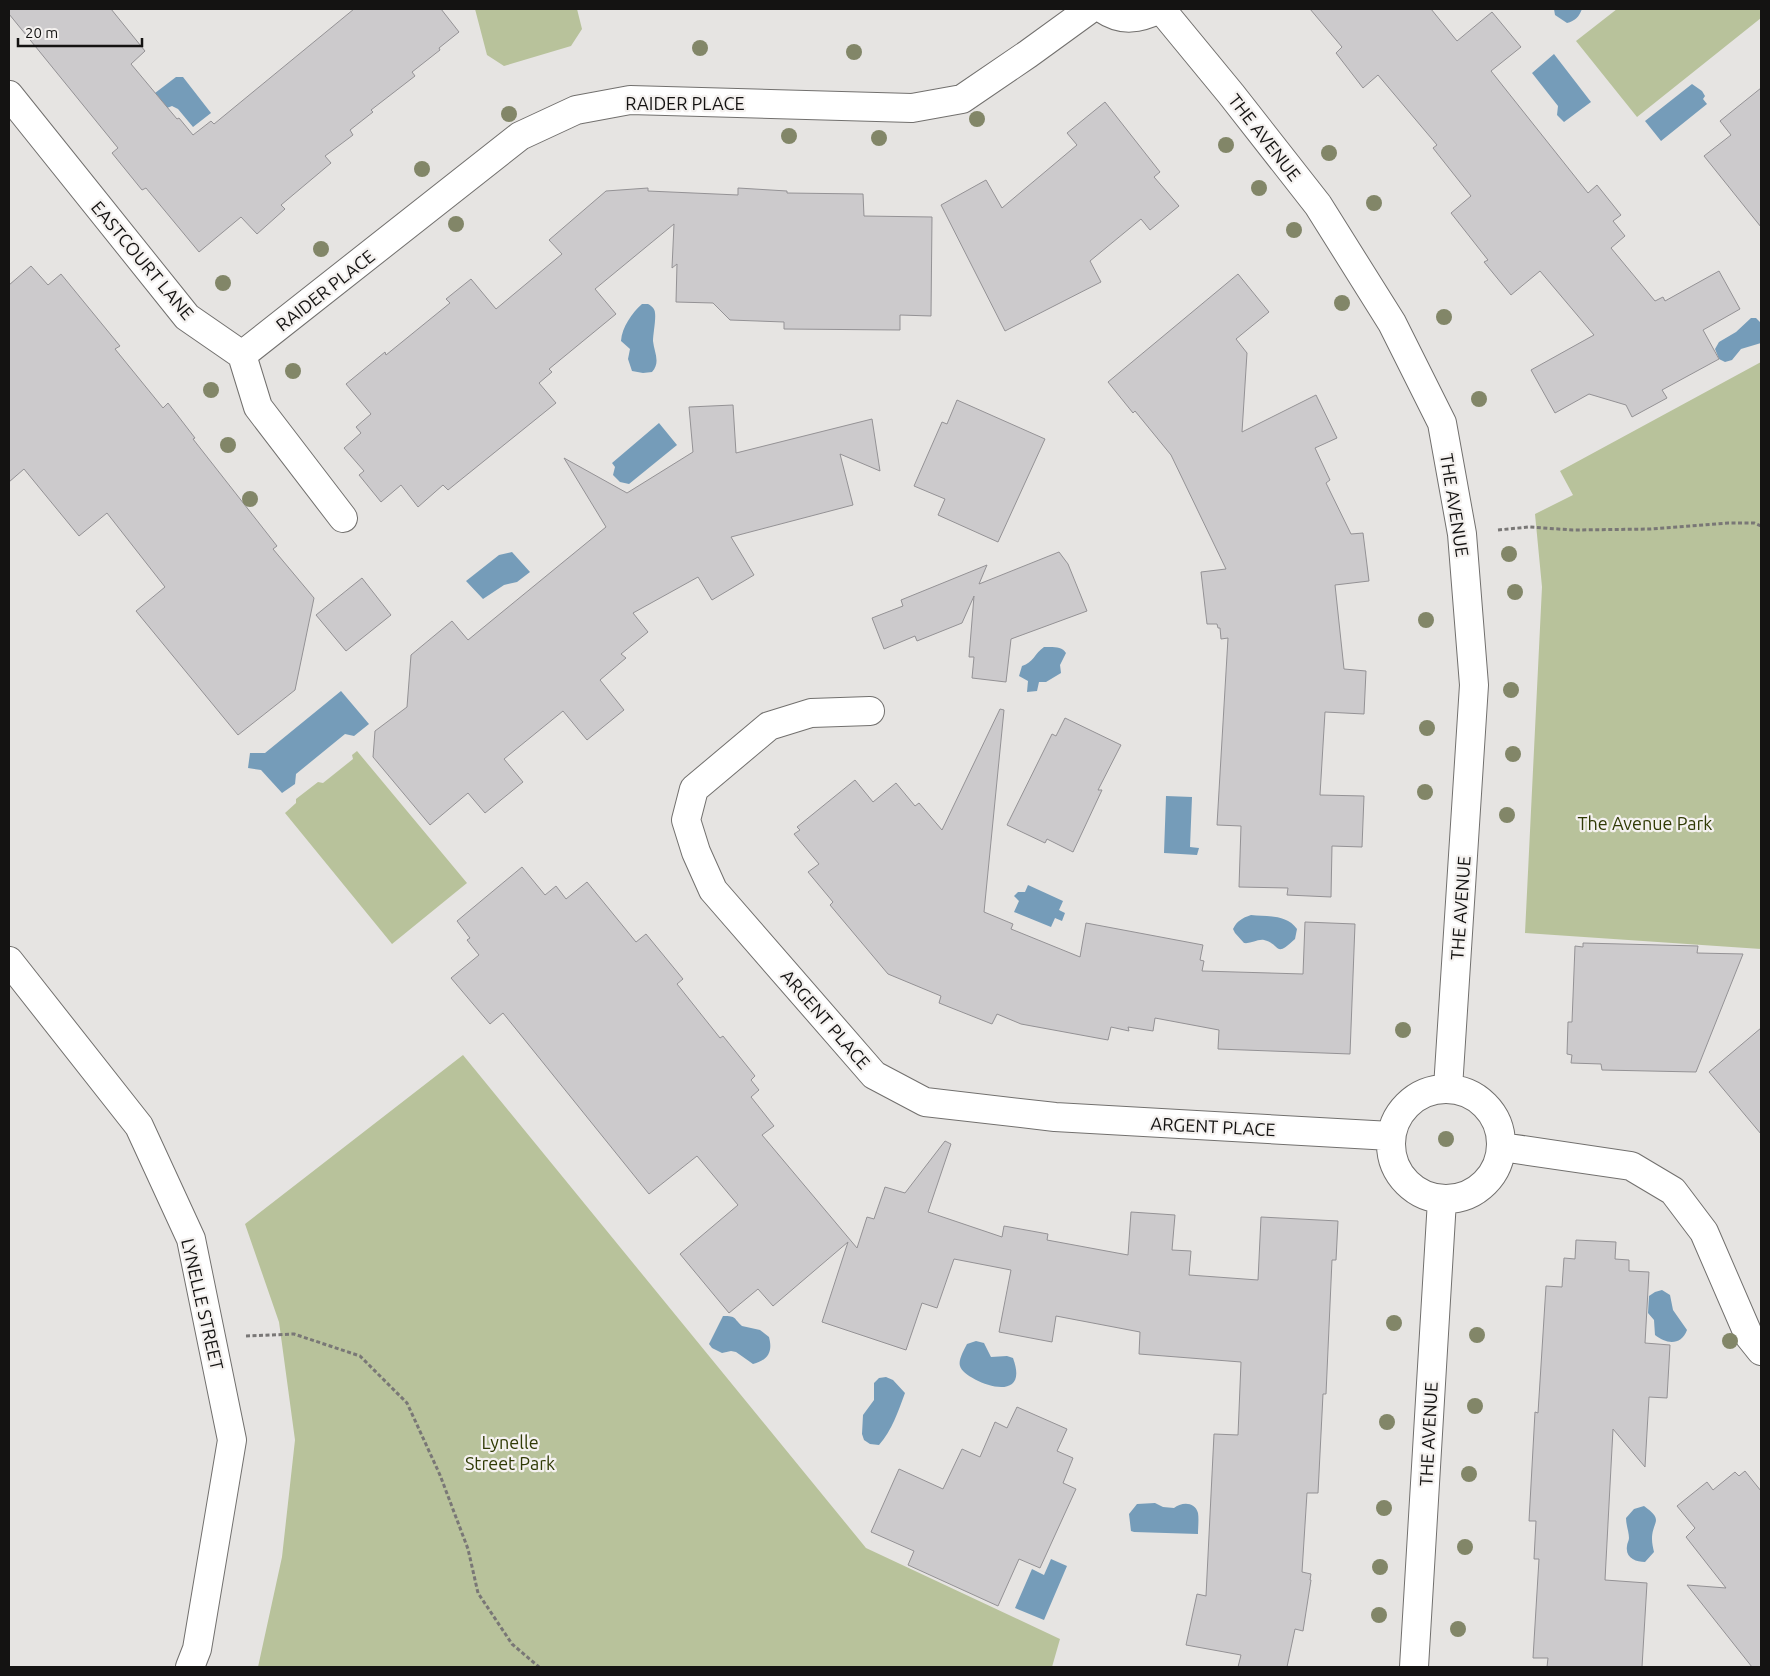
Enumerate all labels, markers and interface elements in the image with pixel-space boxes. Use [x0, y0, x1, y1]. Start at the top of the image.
scale bar [18, 15, 141, 47]
text: 20 m [25, 24, 58, 41]
street label: THE AVENUE [1225, 90, 1305, 184]
street label: RAIDER PLACE [625, 93, 745, 113]
street label: EASTCOURT LANE [88, 197, 198, 323]
street label: RAIDER PLACE [272, 245, 378, 335]
street label: THE AVENUE [1437, 452, 1473, 558]
park label: The Avenue Park [1578, 813, 1712, 833]
street label: THE AVENUE [1446, 855, 1474, 961]
street label: ARGENT PLACE [777, 965, 875, 1073]
street label: ARGENT PLACE [1150, 1113, 1276, 1139]
street label: LYNELLE STREET [178, 1236, 228, 1372]
street label: THE AVENUE [1415, 1381, 1441, 1487]
park label: Lynelle Street Park [465, 1432, 555, 1473]

